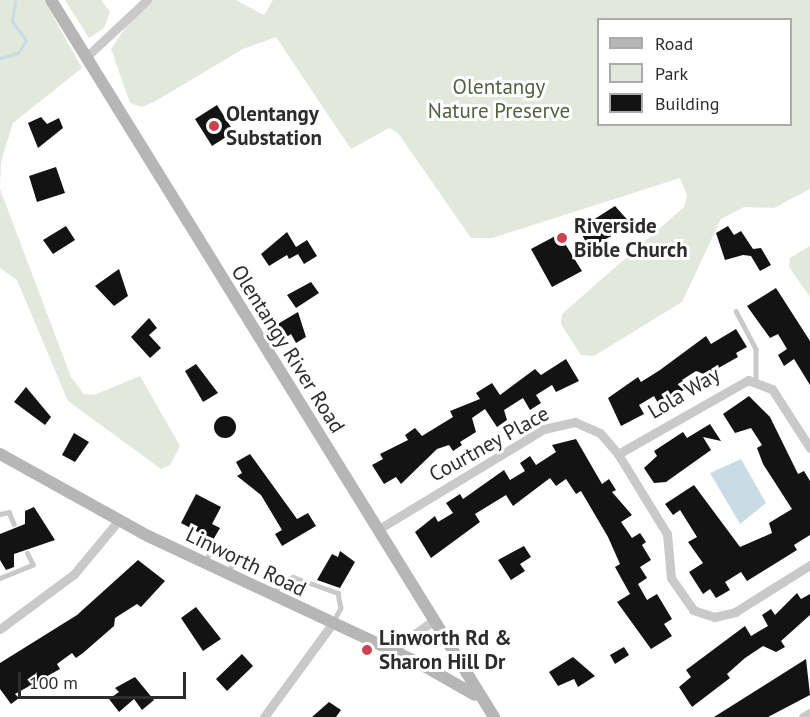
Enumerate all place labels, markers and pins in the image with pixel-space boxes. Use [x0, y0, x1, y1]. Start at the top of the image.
place label: Olentangy Substation [226, 101, 322, 151]
marker: Olentangy Substation [207, 119, 221, 133]
place label: Riverside Bible Church [574, 213, 688, 263]
marker: Riverside Bible Church [555, 231, 569, 245]
place label: Linworth Rd & Sharon Hill Dr [379, 625, 512, 675]
marker: Linworth Rd & Sharon Hill Dr [360, 643, 374, 657]

